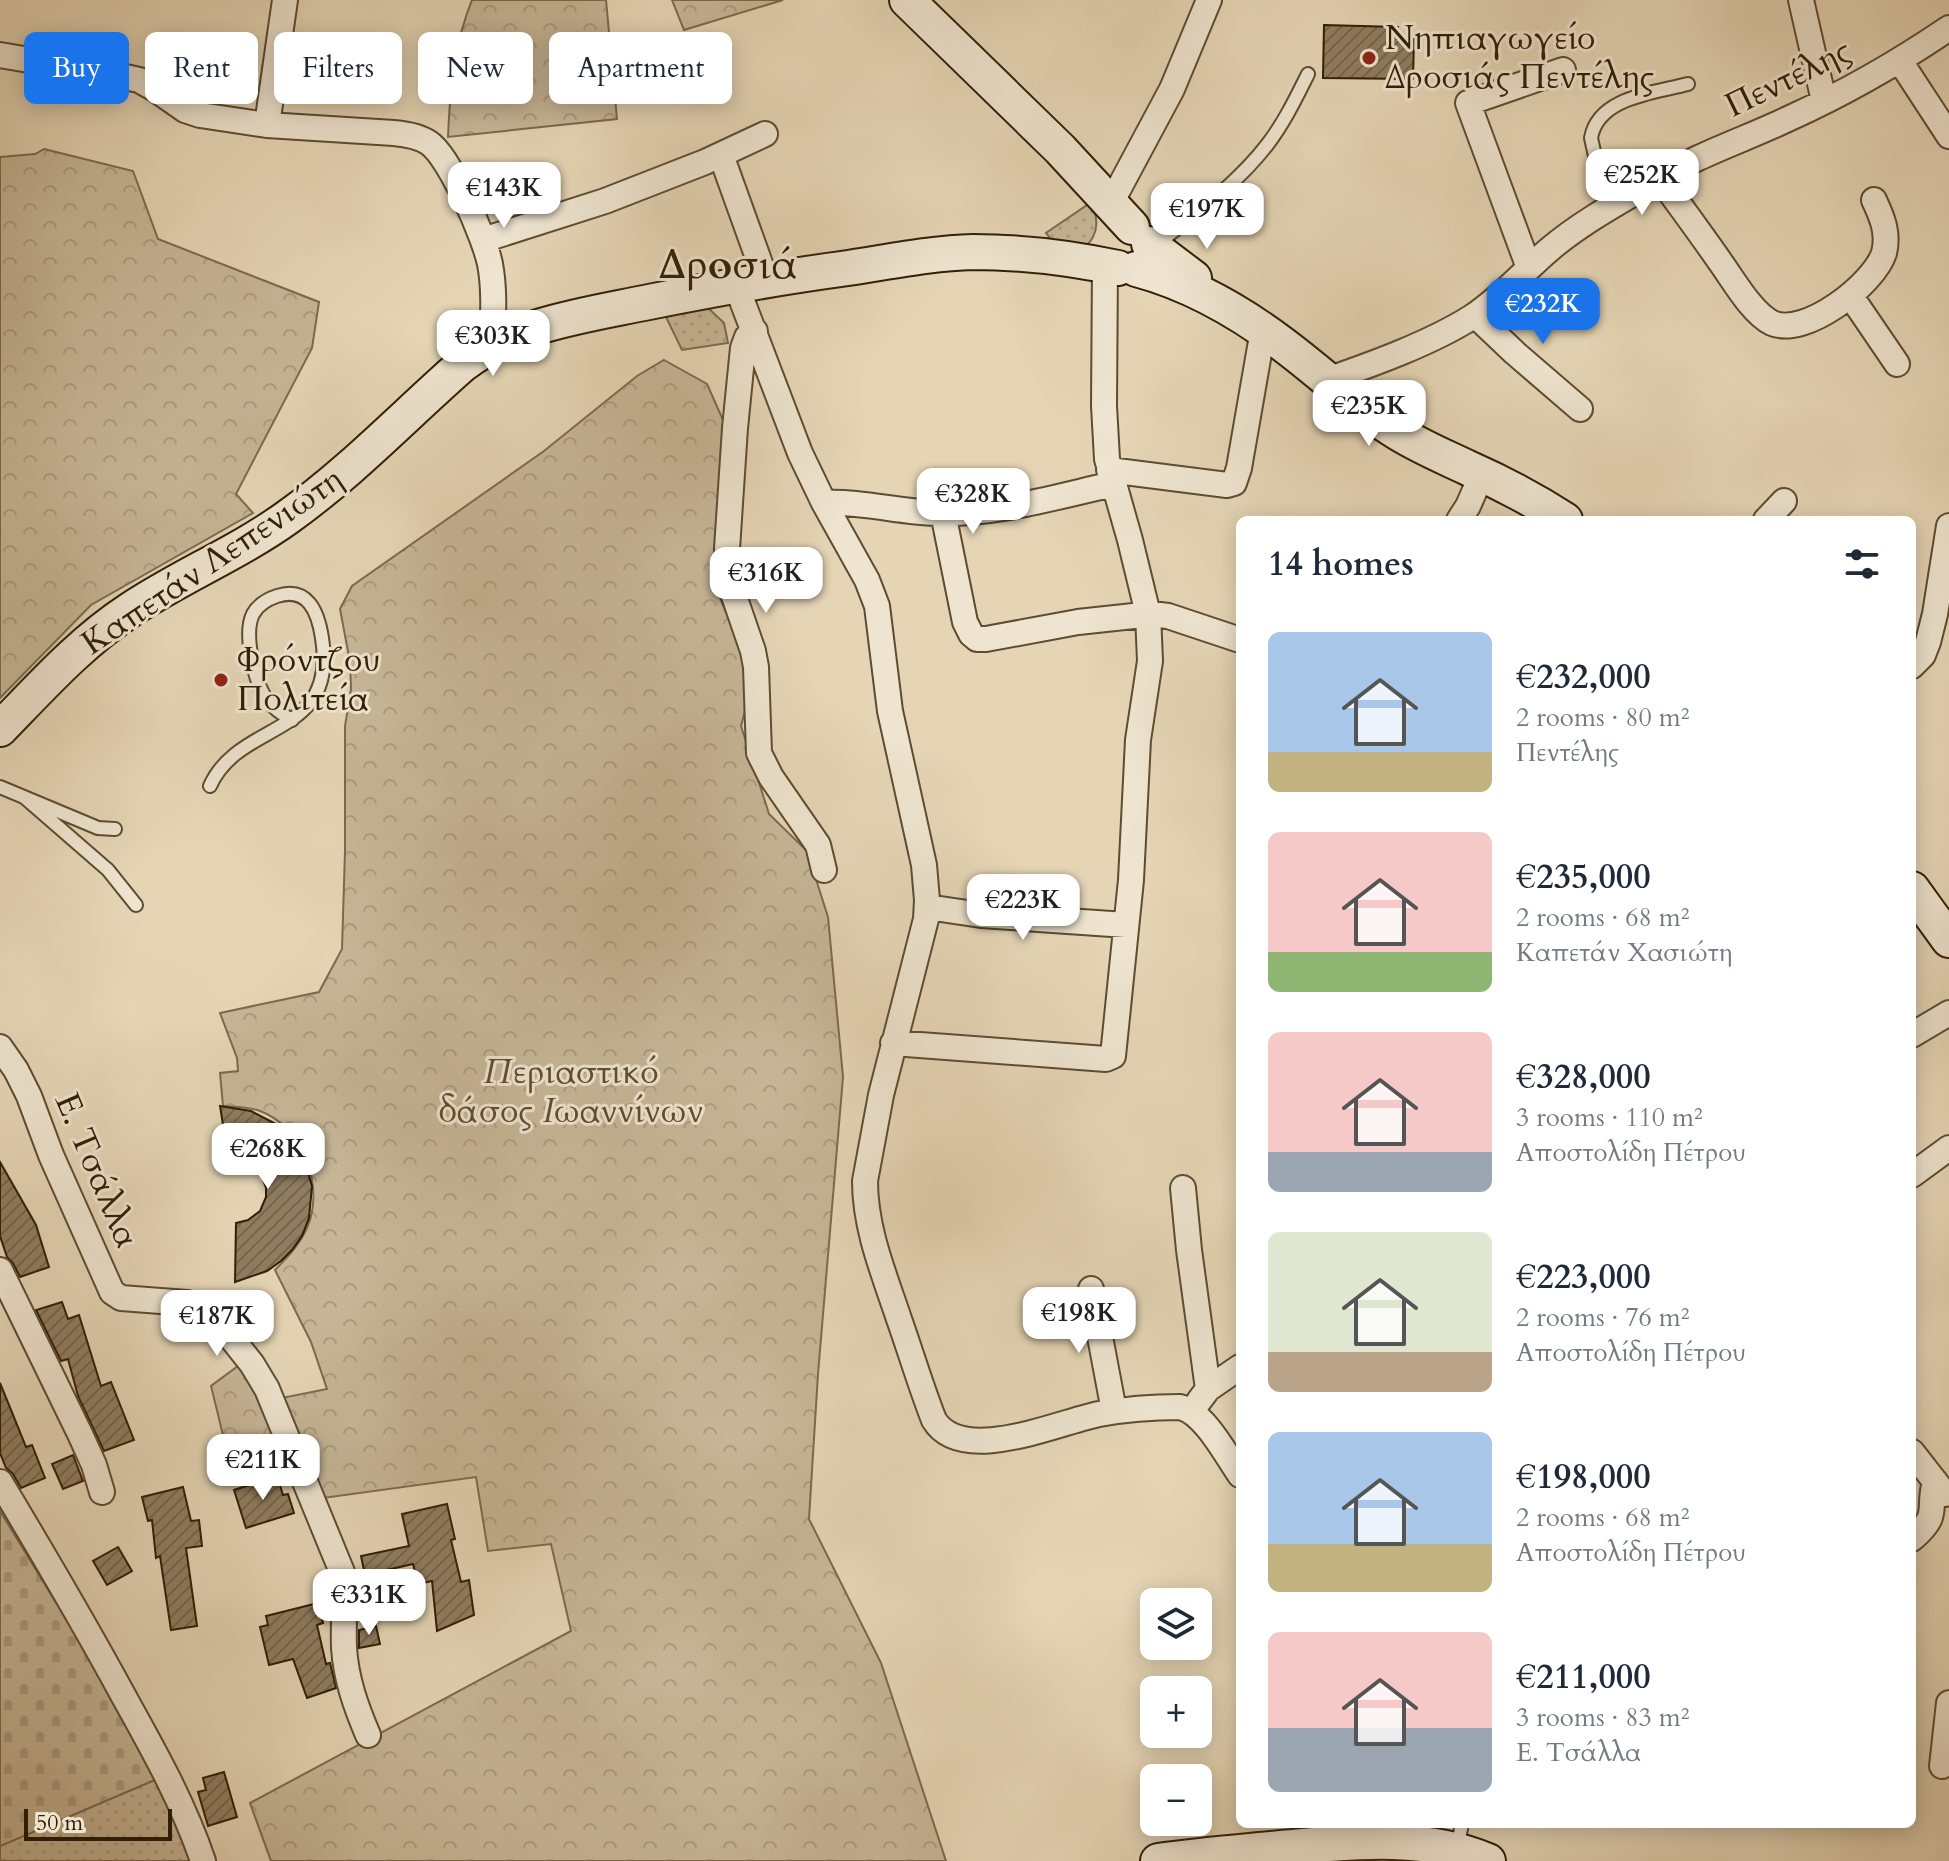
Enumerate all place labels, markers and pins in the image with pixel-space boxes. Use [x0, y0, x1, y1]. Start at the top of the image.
place label: Νηπιαγωγείο Δροσιάς Πεντέλης [1385, 15, 1654, 100]
marker: Νηπιαγωγείο Δροσιάς Πεντέλης [1360, 49, 1378, 67]
pin: €252K [1586, 149, 1698, 217]
pin: €143K [448, 162, 560, 230]
pin: €197K [1151, 183, 1263, 251]
pin: €232K [1487, 278, 1599, 346]
pin: €303K [437, 310, 549, 378]
pin: €235K [1313, 380, 1425, 448]
pin: €328K [917, 468, 1029, 536]
pin: €316K [710, 547, 822, 615]
place label: Φρόντζου Πολιτεία [237, 637, 380, 722]
marker: Φρόντζου Πολιτεία [212, 671, 230, 689]
pin: €223K [967, 874, 1079, 942]
pin: €268K [212, 1123, 324, 1191]
pin: €198K [1023, 1287, 1135, 1355]
pin: €187K [161, 1290, 273, 1358]
pin: €211K [207, 1434, 319, 1502]
pin: €331K [313, 1569, 425, 1637]

